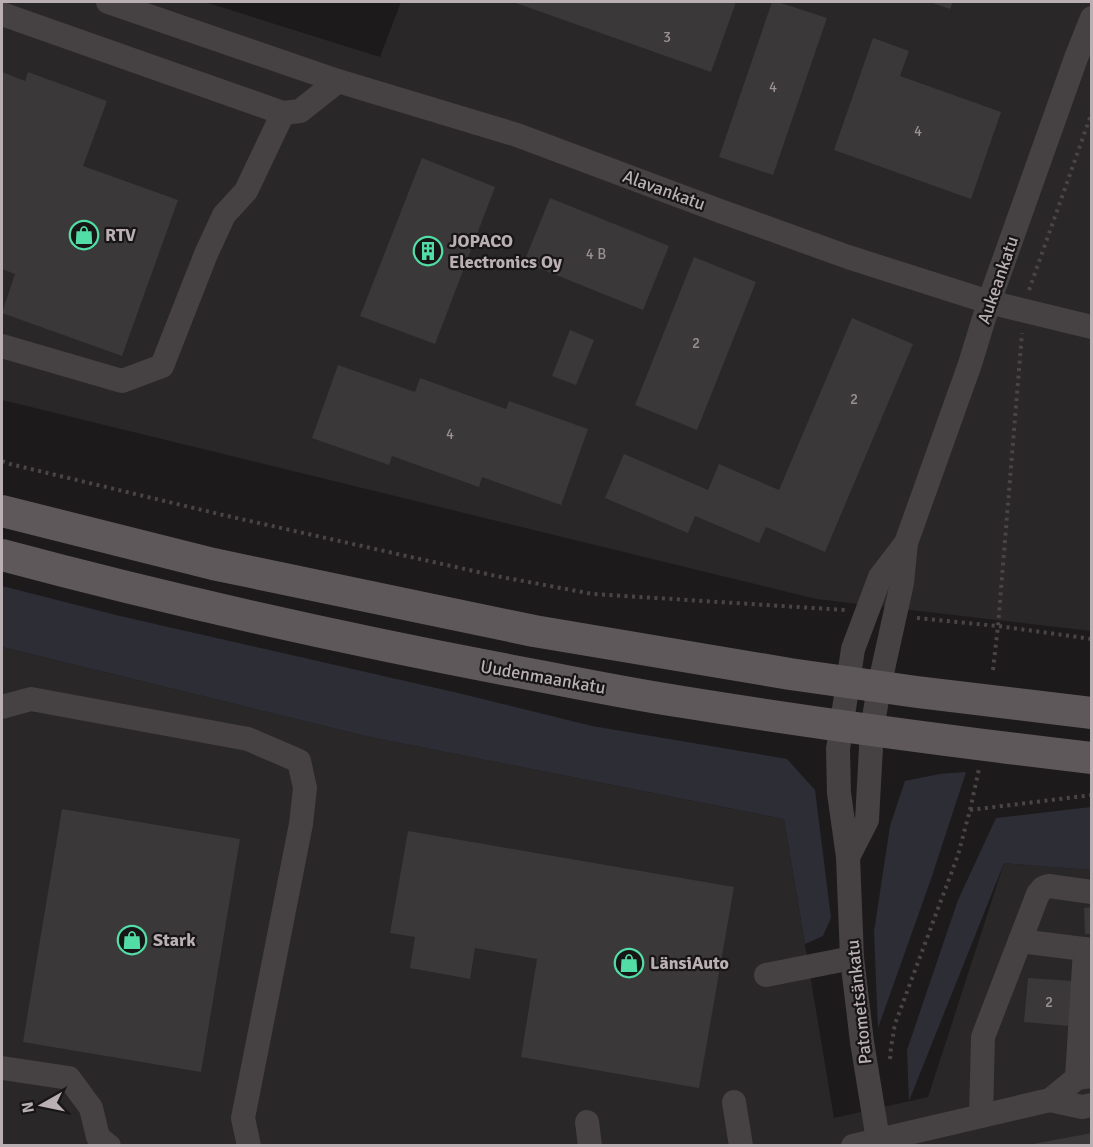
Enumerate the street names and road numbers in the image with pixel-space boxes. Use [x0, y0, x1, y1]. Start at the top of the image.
street label: Alavankatu [620, 165, 708, 215]
street label: Aukeankatu [973, 233, 1023, 327]
street label: Uudenmaankatu [479, 655, 607, 699]
street label: Patometsänkatu [842, 939, 876, 1065]

